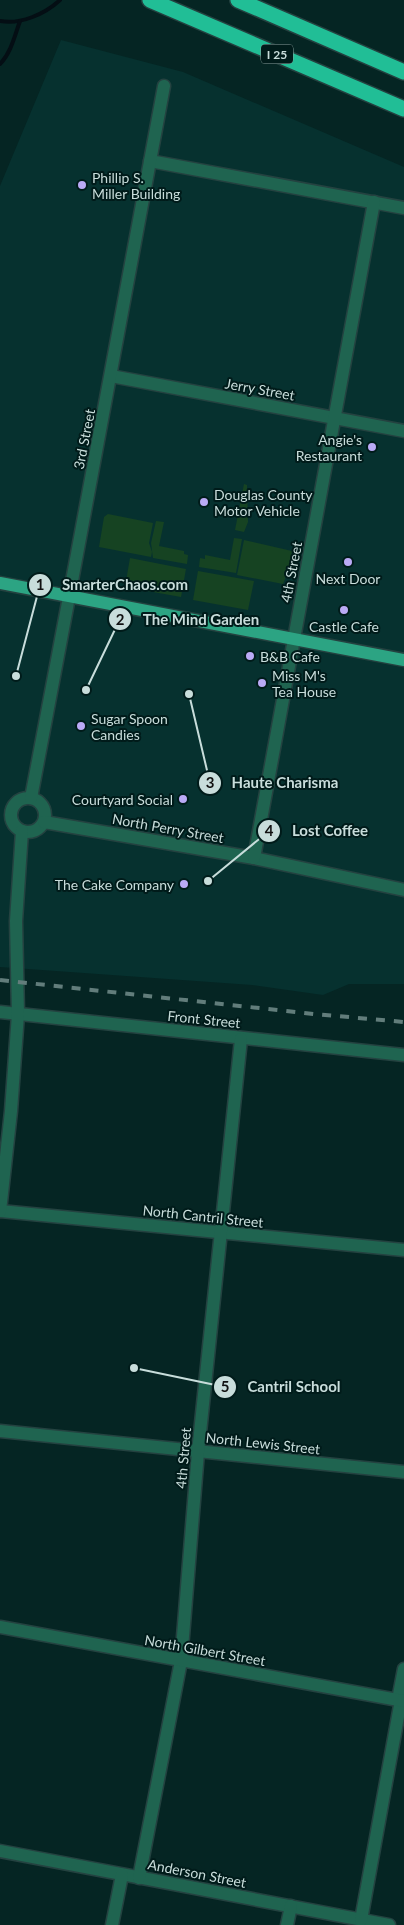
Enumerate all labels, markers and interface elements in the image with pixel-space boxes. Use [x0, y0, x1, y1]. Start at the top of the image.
road number: I 25 [261, 44, 293, 64]
place label: Phillip S. Miller Building [92, 169, 180, 202]
marker: Phillip S. Miller Building [76, 179, 88, 191]
street label: Jerry Street [224, 375, 296, 403]
street label: 3rd Street [70, 407, 98, 471]
place label: Angie's Restaurant [296, 431, 362, 464]
marker: Angie's Restaurant [366, 441, 378, 453]
place label: Douglas County Motor Vehicle [214, 486, 313, 519]
marker: Douglas County Motor Vehicle [198, 496, 210, 508]
street label: 4th Street [277, 540, 305, 604]
marker: Next Door [342, 556, 354, 568]
callout: SmarterChaos.com [27, 570, 198, 600]
place label: Next Door [316, 570, 380, 587]
text: 1 [36, 575, 44, 593]
text: SmarterChaos.com [62, 575, 188, 593]
callout: The Mind Garden [108, 604, 269, 634]
marker: Castle Cafe [338, 604, 350, 616]
text: 2 [116, 610, 125, 628]
text: The Mind Garden [143, 610, 259, 628]
place label: Castle Cafe [309, 618, 379, 635]
place label: B&B Cafe [260, 648, 320, 665]
marker: B&B Cafe [244, 650, 256, 662]
place label: Miss M's Tea House [272, 667, 336, 700]
marker: Miss M's Tea House [256, 677, 268, 689]
place label: Sugar Spoon Candies [91, 710, 168, 743]
marker: Sugar Spoon Candies [75, 720, 87, 732]
callout: Haute Charisma [197, 768, 349, 798]
text: 3 [206, 773, 214, 791]
text: Haute Charisma [232, 773, 338, 791]
place label: Courtyard Social [72, 791, 173, 808]
marker: Courtyard Social [177, 793, 189, 805]
street label: North Perry Street [111, 810, 225, 846]
callout: Lost Coffee [257, 816, 378, 846]
text: 4 [265, 821, 274, 839]
text: Lost Coffee [292, 821, 368, 839]
place label: The Cake Company [55, 876, 175, 893]
marker: The Cake Company [178, 878, 190, 890]
street label: Front Street [167, 1007, 241, 1031]
street label: North Cantril Street [142, 1201, 264, 1231]
callout: Cantril School [213, 1372, 351, 1402]
text: 5 [221, 1377, 229, 1395]
text: Cantril School [247, 1377, 341, 1395]
street label: 4th Street [172, 1427, 194, 1489]
street label: North Lewis Street [205, 1429, 321, 1457]
street label: North Gilbert Street [143, 1631, 267, 1669]
street label: Anderson Street [146, 1855, 248, 1891]

